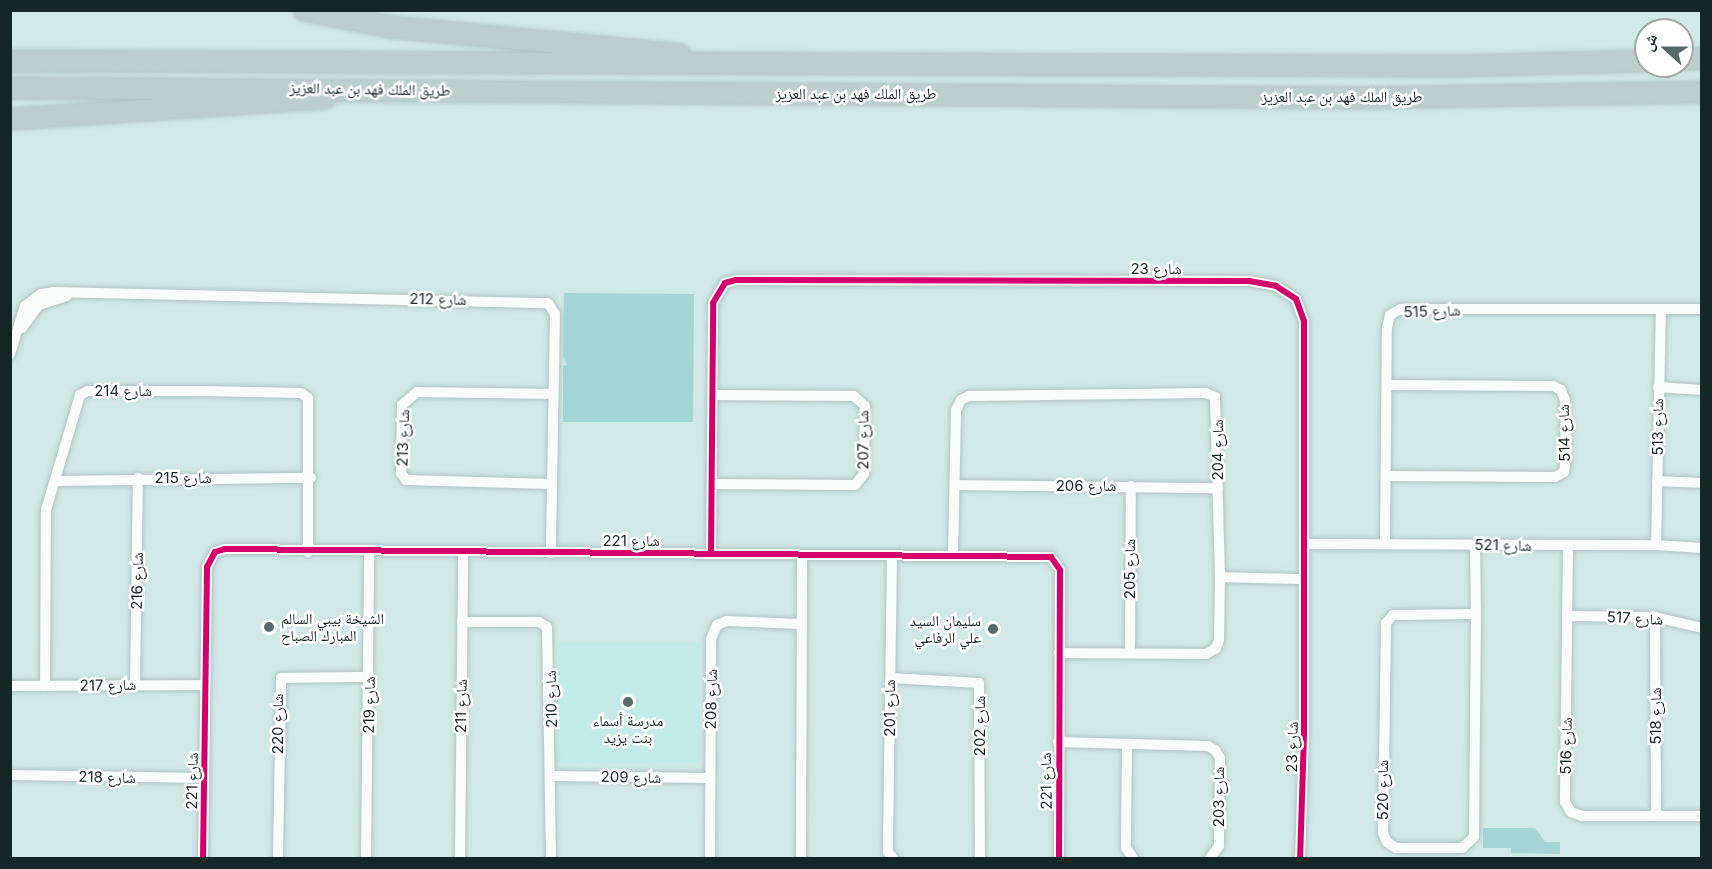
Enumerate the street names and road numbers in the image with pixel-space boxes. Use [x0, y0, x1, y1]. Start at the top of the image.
street label: طريق الملك فهد بن عبد العزيز [289, 79, 451, 99]
street label: طريق الملك فهد بن عبد العزيز [776, 85, 936, 103]
street label: طريق الملك فهد بن عبد العزيز [1262, 88, 1422, 106]
street label: شارع 23 [1130, 260, 1182, 278]
street label: شارع 212 [409, 290, 467, 308]
street label: شارع 515 [1403, 301, 1461, 321]
street label: شارع 214 [94, 382, 152, 400]
street label: شارع 513 [1649, 398, 1667, 456]
street label: شارع 514 [1554, 404, 1574, 462]
street label: شارع 213 [393, 409, 413, 467]
street label: شارع 207 [854, 410, 872, 470]
street label: شارع 204 [1209, 419, 1227, 481]
street label: شارع 215 [154, 469, 212, 487]
street label: شارع 206 [1056, 477, 1116, 495]
street label: شارع 221 [602, 532, 660, 550]
street label: شارع 521 [1474, 536, 1532, 554]
street label: شارع 205 [1121, 539, 1139, 599]
street label: شارع 216 [128, 552, 146, 610]
street label: شارع 517 [1606, 608, 1664, 628]
street label: شارع 208 [701, 669, 721, 729]
street label: شارع 210 [542, 670, 560, 728]
street label: شارع 217 [80, 676, 136, 694]
street label: شارع 219 [360, 676, 378, 734]
street label: شارع 211 [452, 679, 470, 733]
street label: شارع 201 [881, 679, 899, 737]
street label: شارع 518 [1647, 687, 1665, 745]
street label: شارع 220 [269, 694, 287, 754]
street label: شارع 202 [971, 696, 989, 756]
street label: شارع 516 [1557, 717, 1575, 775]
street label: شارع 23 [1283, 721, 1301, 773]
street label: شارع 221 [183, 752, 201, 810]
street label: شارع 221 [1037, 752, 1055, 810]
street label: شارع 520 [1374, 760, 1392, 820]
street label: شارع 209 [601, 767, 661, 787]
street label: شارع 203 [1210, 767, 1228, 827]
street label: شارع 218 [78, 768, 136, 786]

